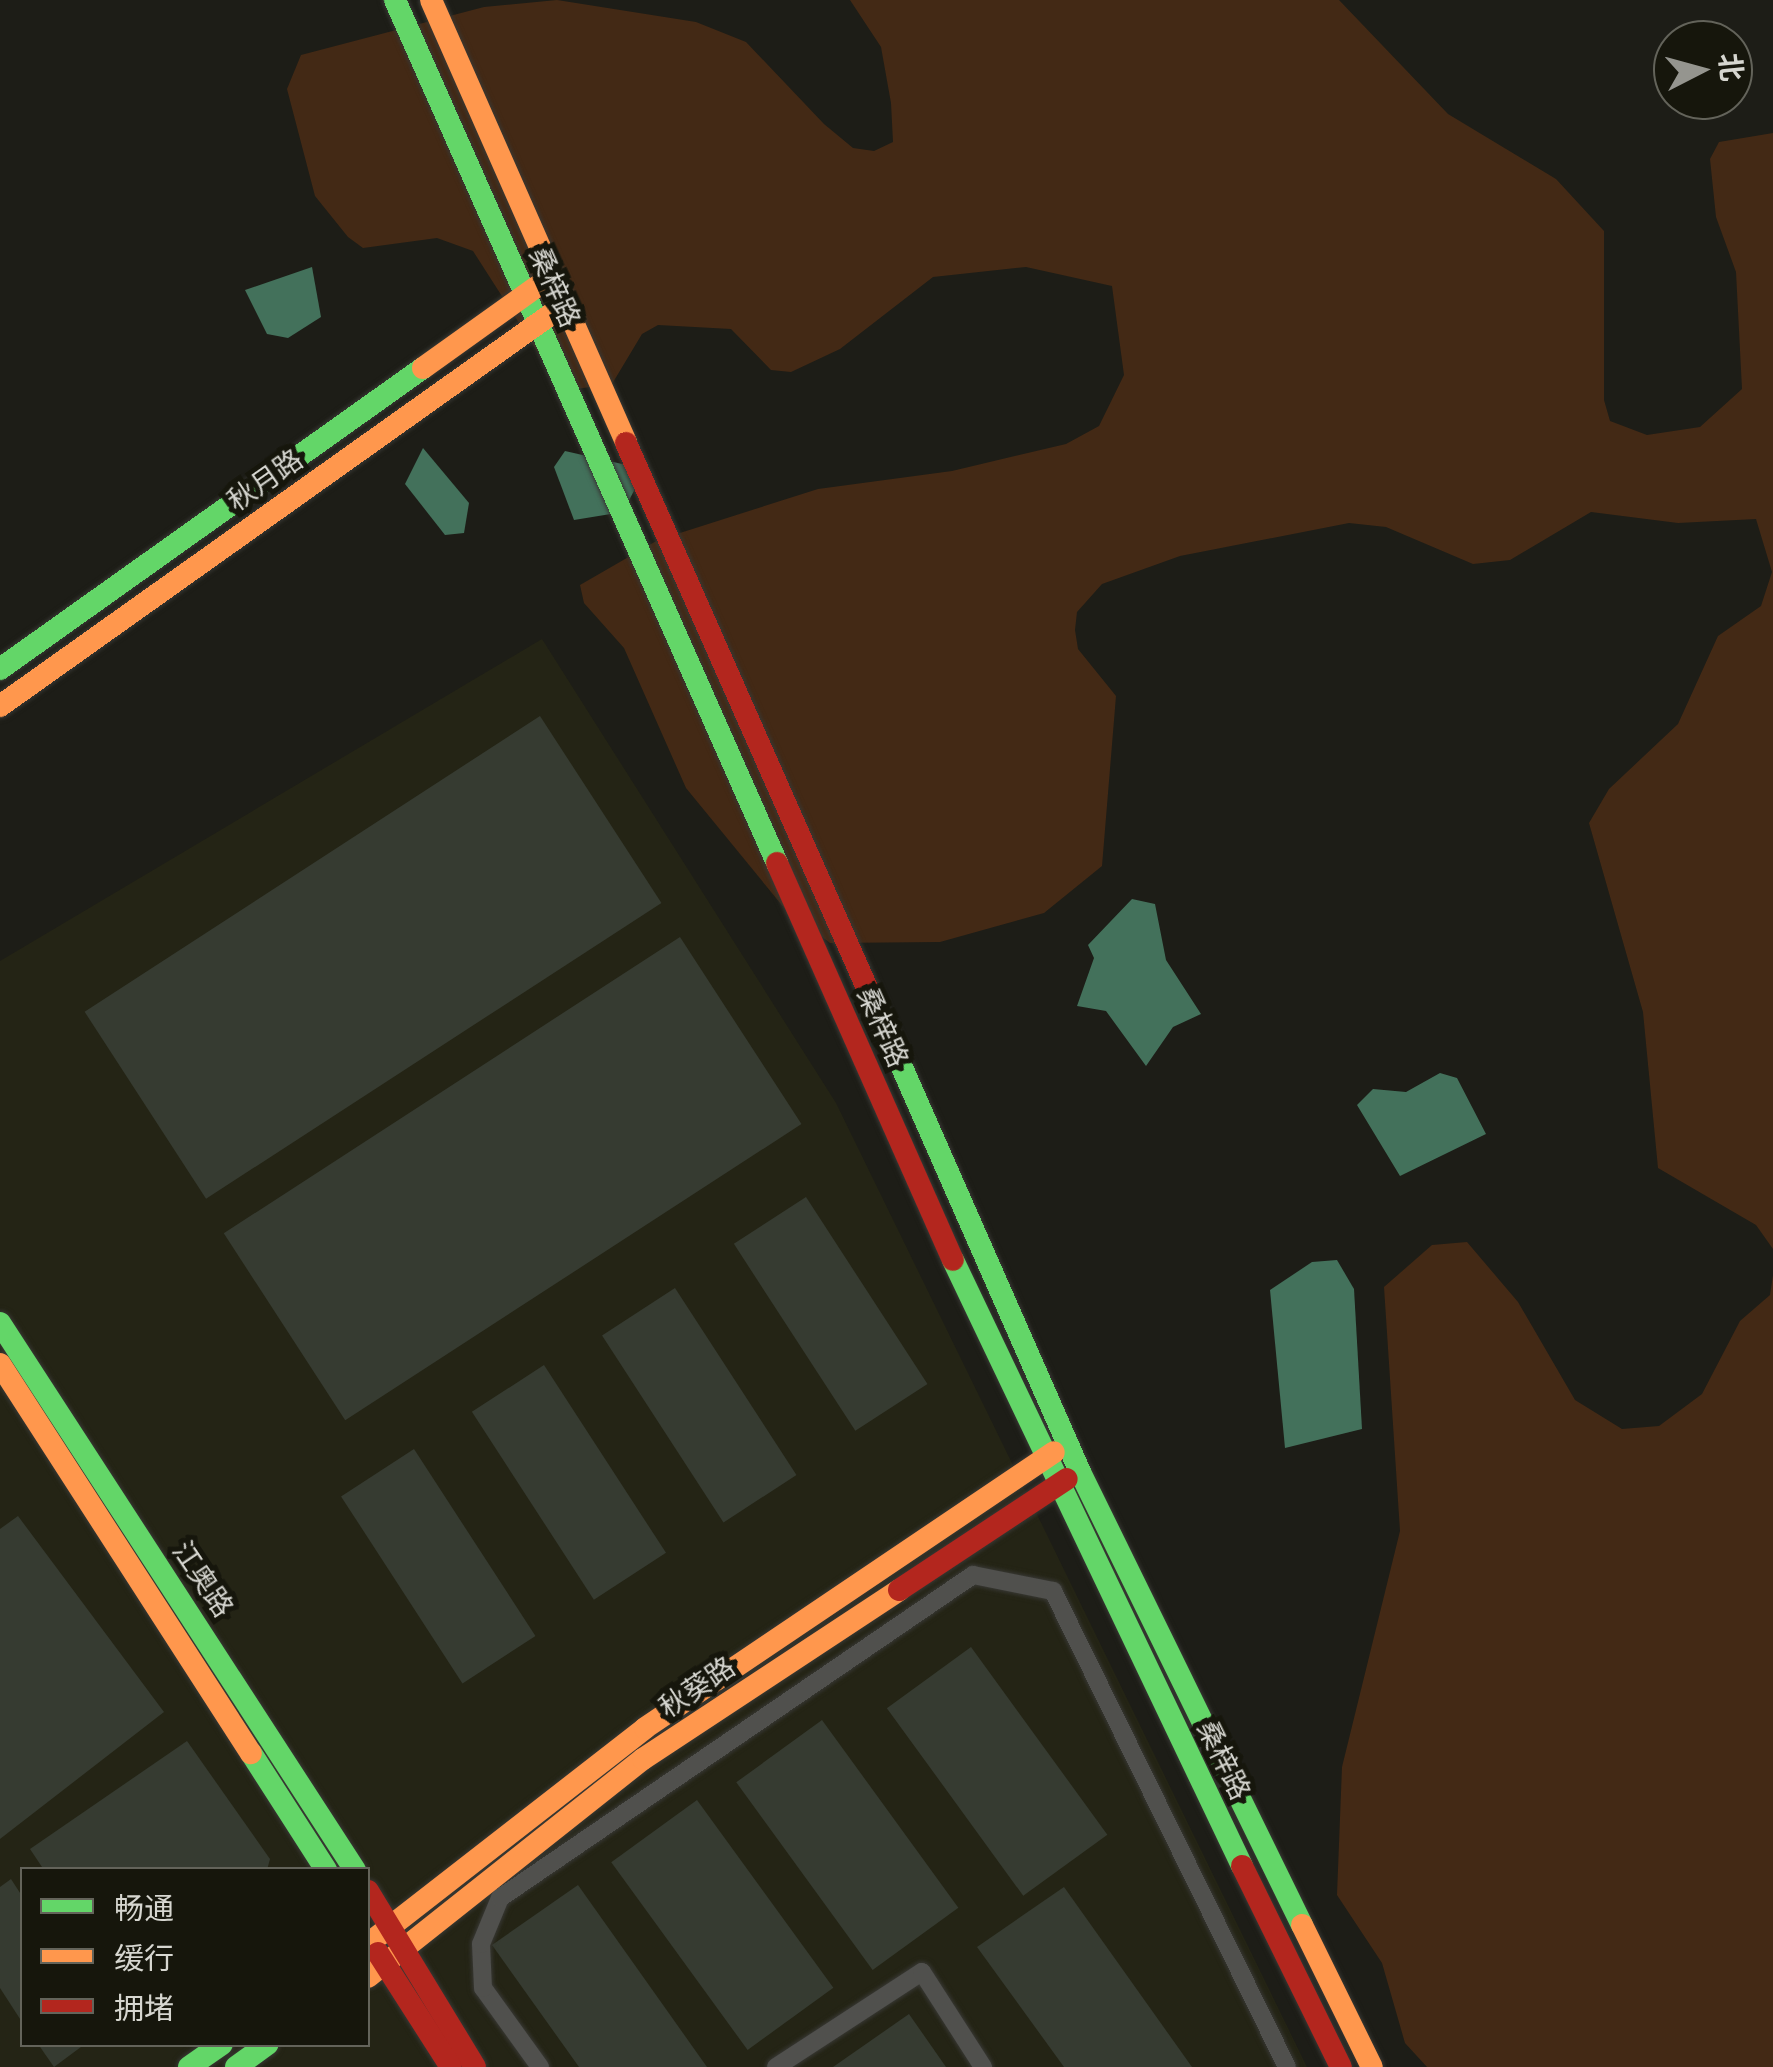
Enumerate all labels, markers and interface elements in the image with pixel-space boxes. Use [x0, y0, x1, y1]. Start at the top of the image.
north arrow [1653, 20, 1753, 120]
text: 北 [1714, 51, 1748, 83]
street label: 桑梓路 [523, 242, 587, 332]
street label: 秋月路 [221, 442, 309, 518]
street label: 桑梓路 [851, 982, 915, 1072]
street label: 江奥路 [166, 1535, 240, 1623]
street label: 秋葵路 [653, 1650, 741, 1724]
street label: 桑梓路 [1190, 1715, 1258, 1805]
legend [20, 1867, 370, 2047]
text: 畅通 [114, 1891, 174, 1925]
text: 缓行 [114, 1941, 174, 1975]
text: 拥堵 [114, 1991, 174, 2025]

